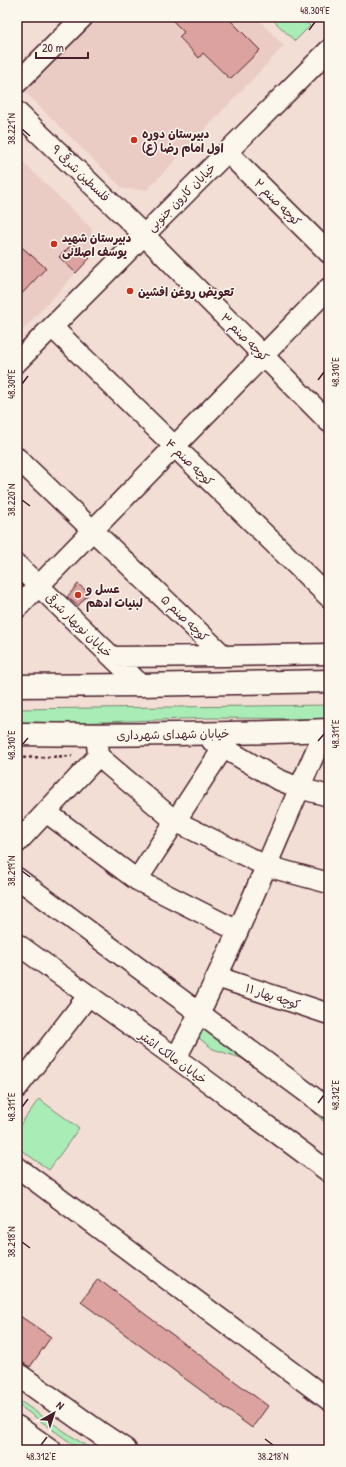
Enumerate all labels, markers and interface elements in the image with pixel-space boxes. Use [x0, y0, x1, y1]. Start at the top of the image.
text: 48.309°E [300, 4, 330, 17]
scale bar [36, 34, 88, 60]
text: 20 m [42, 39, 64, 56]
text: 38.221°N [5, 113, 18, 145]
place label: دبیرستان دوره اول امام رضا (ع) [142, 125, 224, 157]
marker: دبیرستان دوره اول امام رضا (ع) [129, 135, 139, 145]
street label: فلسطین شرقی ۹ [48, 141, 114, 205]
street label: خیابان کارون جنوبی [143, 159, 219, 235]
street label: کوچه صنم ۲ [250, 175, 305, 230]
place label: دبیرستان شهید یوسف اصلانی [62, 229, 132, 260]
marker: دبیرستان شهید یوسف اصلانی [49, 239, 59, 249]
place label: تعویض روغن افشین [138, 283, 234, 300]
marker: تعویض روغن افشین [125, 286, 135, 296]
street label: کوچه صنم ۳ [216, 309, 273, 366]
text: 48.310°E [329, 357, 342, 387]
text: 48.309°E [5, 369, 18, 399]
street label: کوچه صنم ۴ [161, 435, 218, 490]
text: 38.220°N [5, 484, 18, 516]
place label: عسل و لبنیات ادهم [85, 580, 143, 612]
street label: خیابان نوبهار شرقی [42, 589, 116, 661]
marker: عسل و لبنیات ادهم [73, 590, 83, 600]
street label: کوچه صنم ۵ [157, 591, 213, 646]
text: 48.311°E [329, 719, 342, 748]
street label: خیابان شهدای شهرداری [116, 725, 230, 743]
text: 48.310°E [5, 730, 18, 760]
text: 38.219°N [5, 856, 18, 886]
street label: کوچه بهار ۱۱ [243, 979, 303, 1013]
street label: خیابان مالک اشتر [135, 1026, 210, 1087]
text: 48.312°E [329, 1080, 342, 1110]
text: 48.311°E [5, 1092, 18, 1121]
text: 38.218°N [5, 1226, 18, 1258]
north arrow [34, 1393, 74, 1433]
text: N [54, 1398, 67, 1413]
text: 48.312°E [26, 1450, 56, 1463]
text: 38.218°N [257, 1450, 289, 1463]

